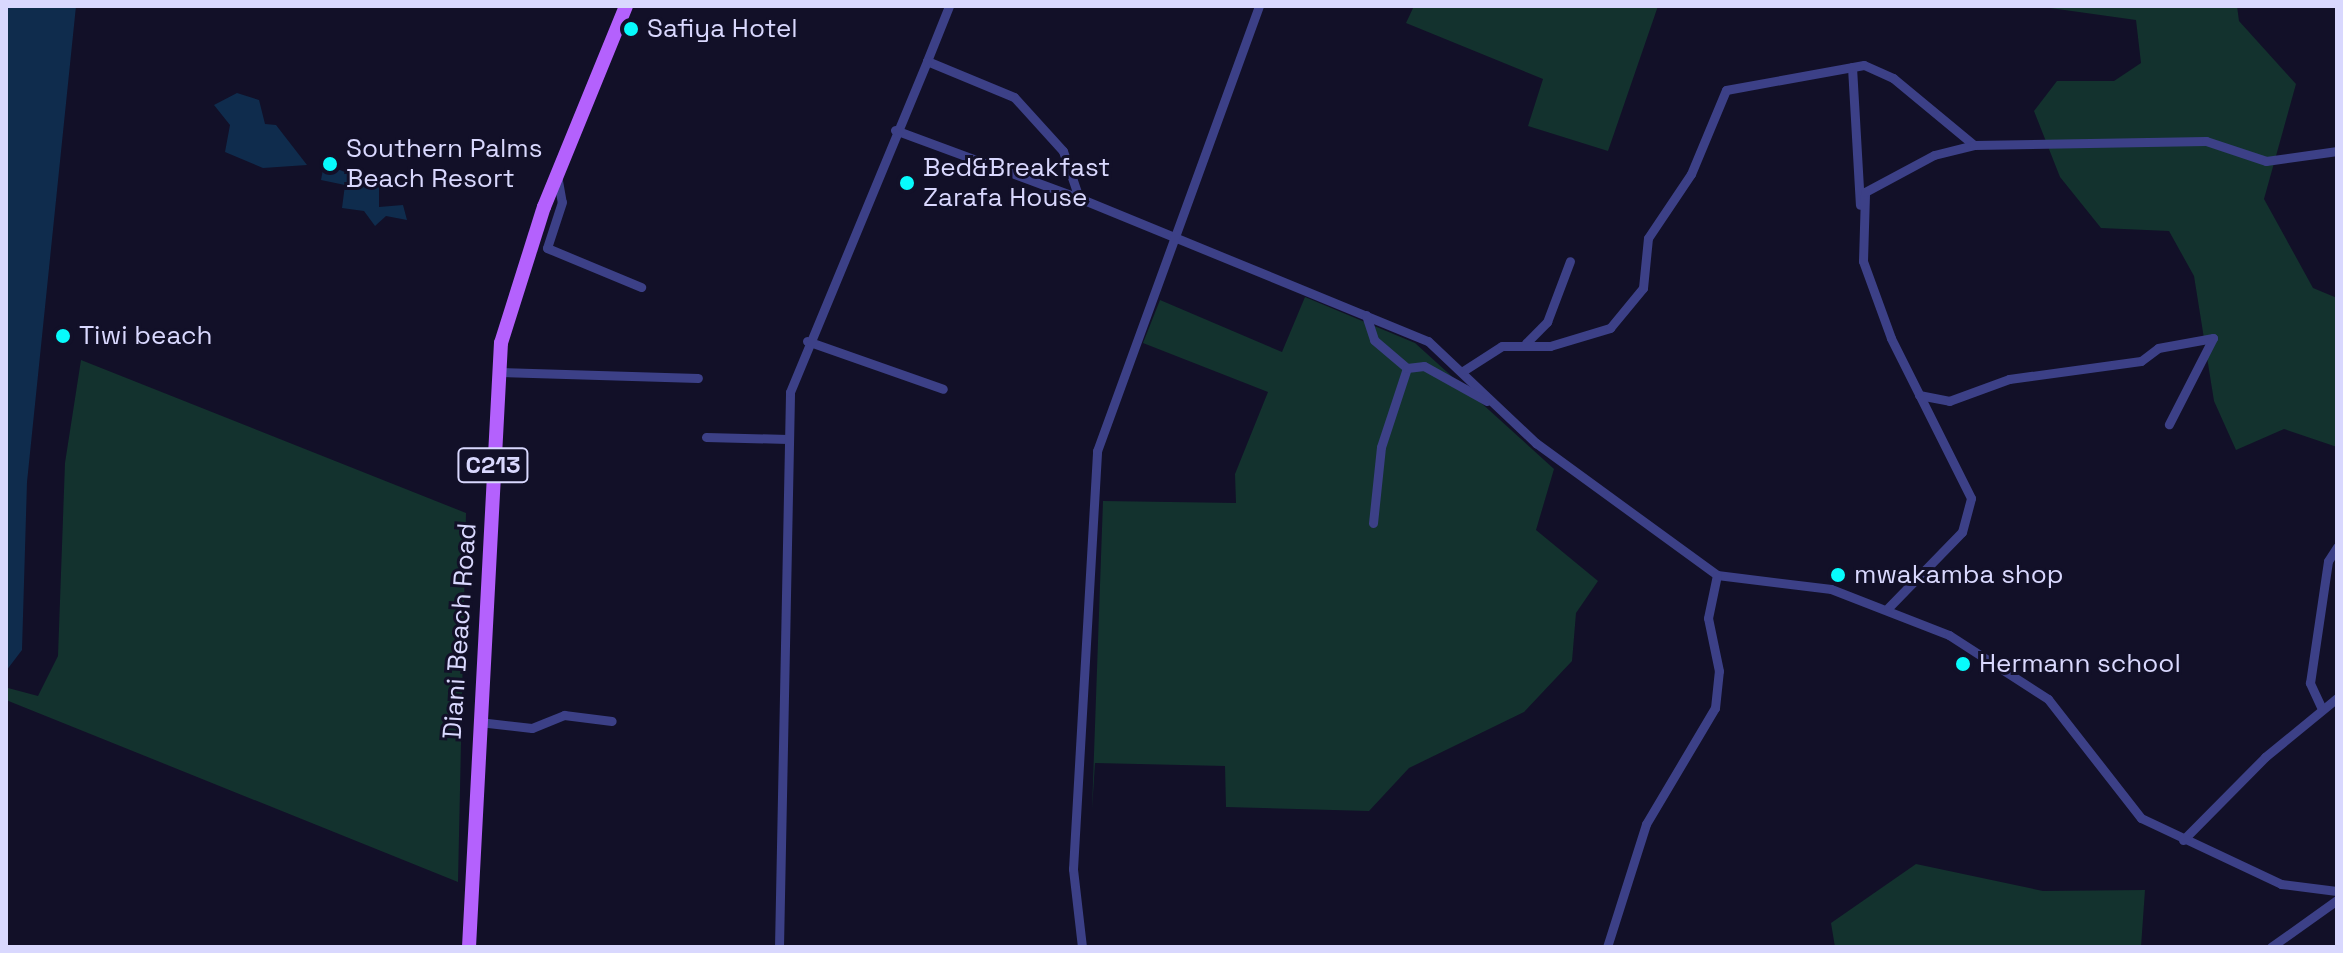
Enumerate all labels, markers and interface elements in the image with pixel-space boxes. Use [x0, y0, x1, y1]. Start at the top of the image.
place label: Safiya Hotel [647, 13, 798, 45]
marker: Safiya Hotel [622, 20, 640, 38]
place label: Southern Palms Beach Resort [346, 133, 542, 194]
place label: Bed&Breakfast Zarafa House [923, 152, 1110, 214]
marker: Southern Palms Beach Resort [321, 155, 339, 173]
marker: Bed&Breakfast Zarafa House [898, 174, 916, 192]
place label: Tiwi beach [79, 320, 213, 352]
marker: Tiwi beach [54, 327, 72, 345]
road number: C213 [457, 445, 529, 485]
street label: Diani Beach Road [437, 522, 483, 740]
place label: mwakamba shop [1854, 559, 2064, 591]
marker: mwakamba shop [1829, 566, 1847, 584]
place label: Hermann school [1979, 648, 2181, 680]
marker: Hermann school [1954, 655, 1972, 673]

